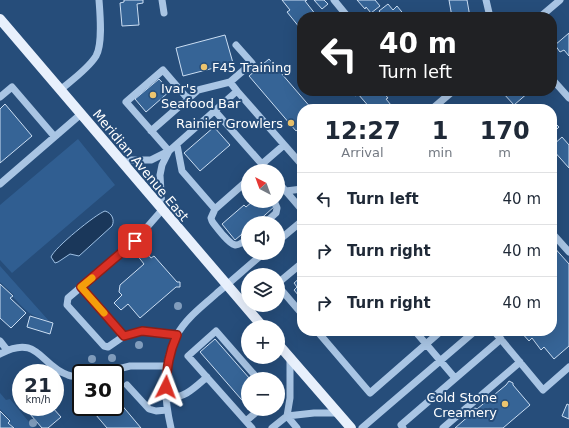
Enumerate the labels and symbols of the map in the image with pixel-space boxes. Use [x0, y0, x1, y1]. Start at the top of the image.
place label: F45 Training [212, 60, 291, 75]
marker: F45 Training [199, 62, 209, 72]
place label: Ivar's Seafood Bar [161, 81, 241, 111]
marker: Ivar's Seafood Bar [148, 90, 158, 100]
street label: Meridian Avenue East [90, 107, 192, 224]
place label: Rainier Growlers [176, 116, 283, 131]
marker: Rainier Growlers [286, 118, 296, 128]
north arrow [241, 164, 285, 208]
pin [118, 224, 152, 258]
speed limit sign: 30 [72, 364, 124, 416]
position arrow [145, 366, 187, 408]
place label: Cold Stone Creamery [426, 390, 497, 420]
marker: Cold Stone Creamery [500, 399, 510, 409]

